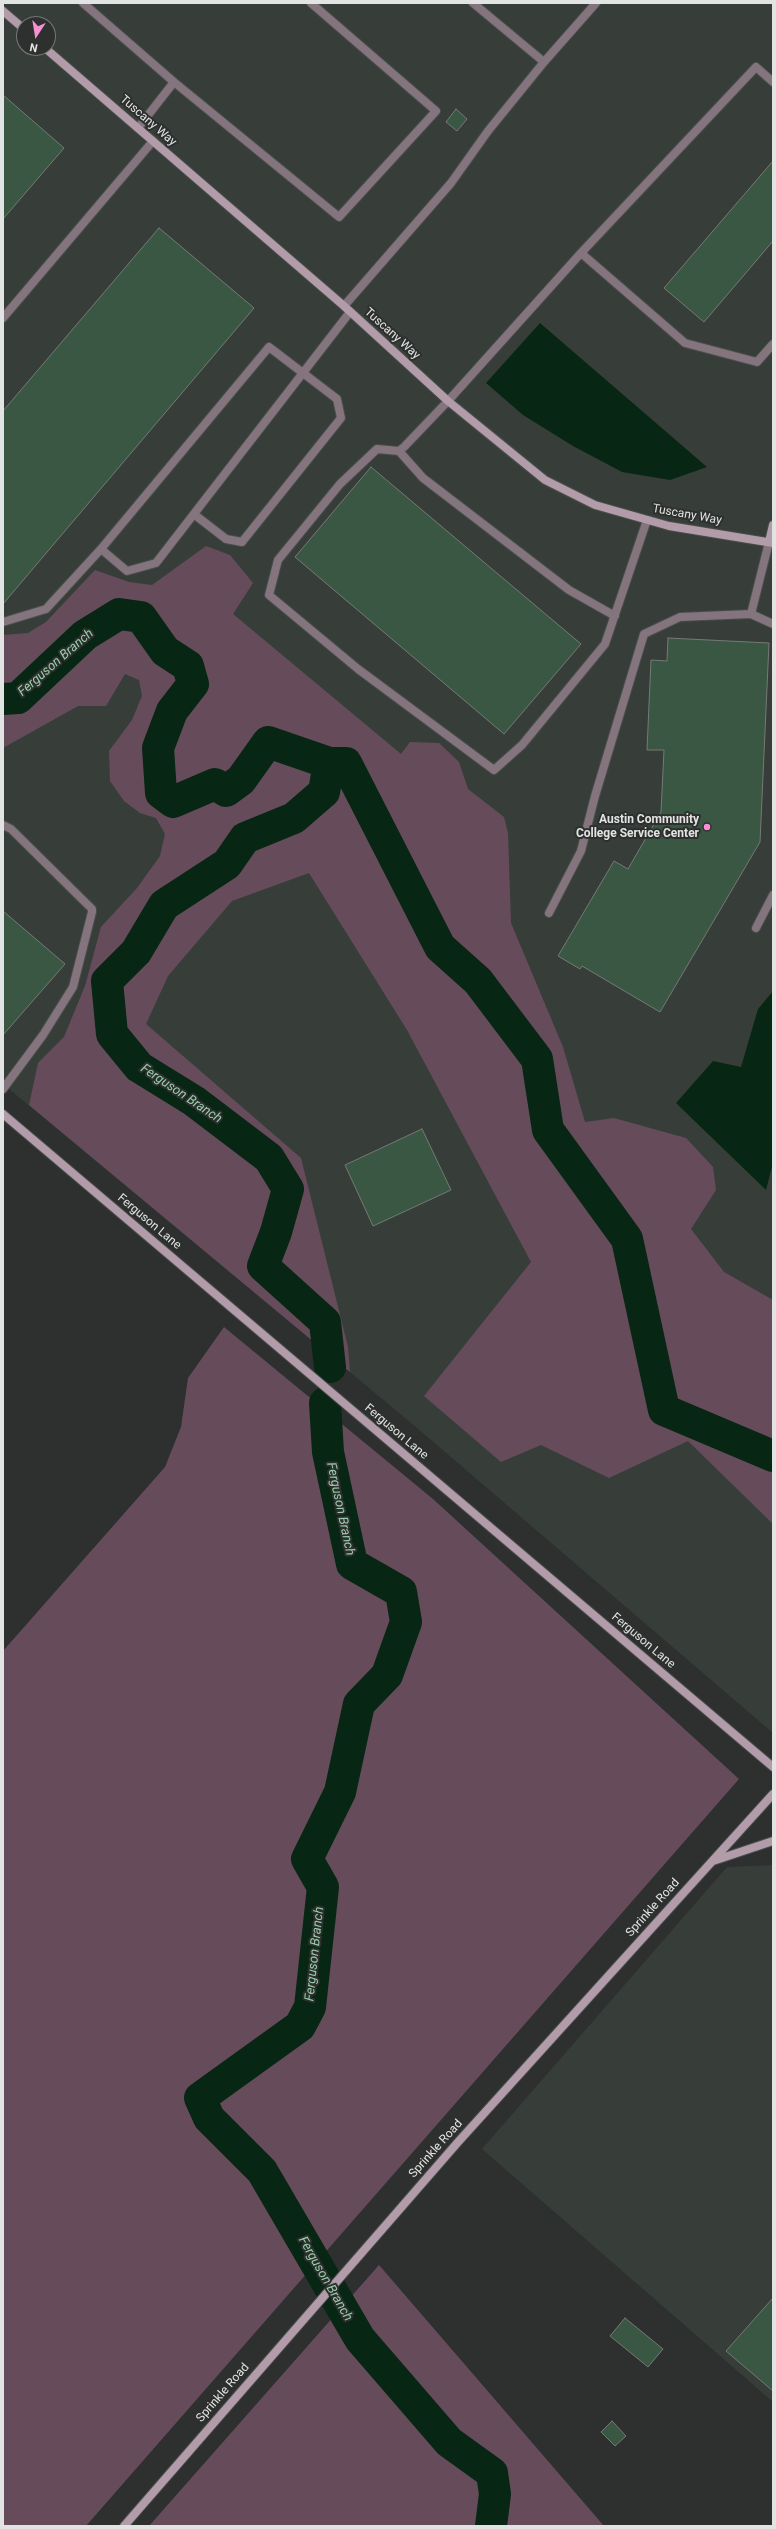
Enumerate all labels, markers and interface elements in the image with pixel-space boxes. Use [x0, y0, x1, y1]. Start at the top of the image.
north arrow [16, 16, 56, 56]
text: N [28, 40, 39, 54]
street label: Tuscany Way [117, 93, 179, 149]
street label: Tuscany Way [361, 305, 423, 363]
street label: Tuscany Way [651, 502, 723, 528]
water label: Ferguson Branch [15, 626, 97, 700]
place label: Austin Community College Service Center [576, 813, 699, 841]
marker: Austin Community College Service Center [702, 822, 712, 832]
water label: Ferguson Branch [137, 1061, 225, 1127]
street label: Ferguson Lane [114, 1191, 184, 1253]
street label: Ferguson Lane [361, 1401, 431, 1463]
water label: Ferguson Branch [323, 1461, 357, 1557]
street label: Ferguson Lane [608, 1610, 678, 1672]
street label: Sprinkle Road [623, 1876, 683, 1940]
water label: Ferguson Branch [302, 1906, 328, 2002]
street label: Sprinkle Road [406, 2117, 466, 2181]
water label: Ferguson Branch [295, 2234, 355, 2324]
street label: Sprinkle Road [194, 2361, 252, 2425]

